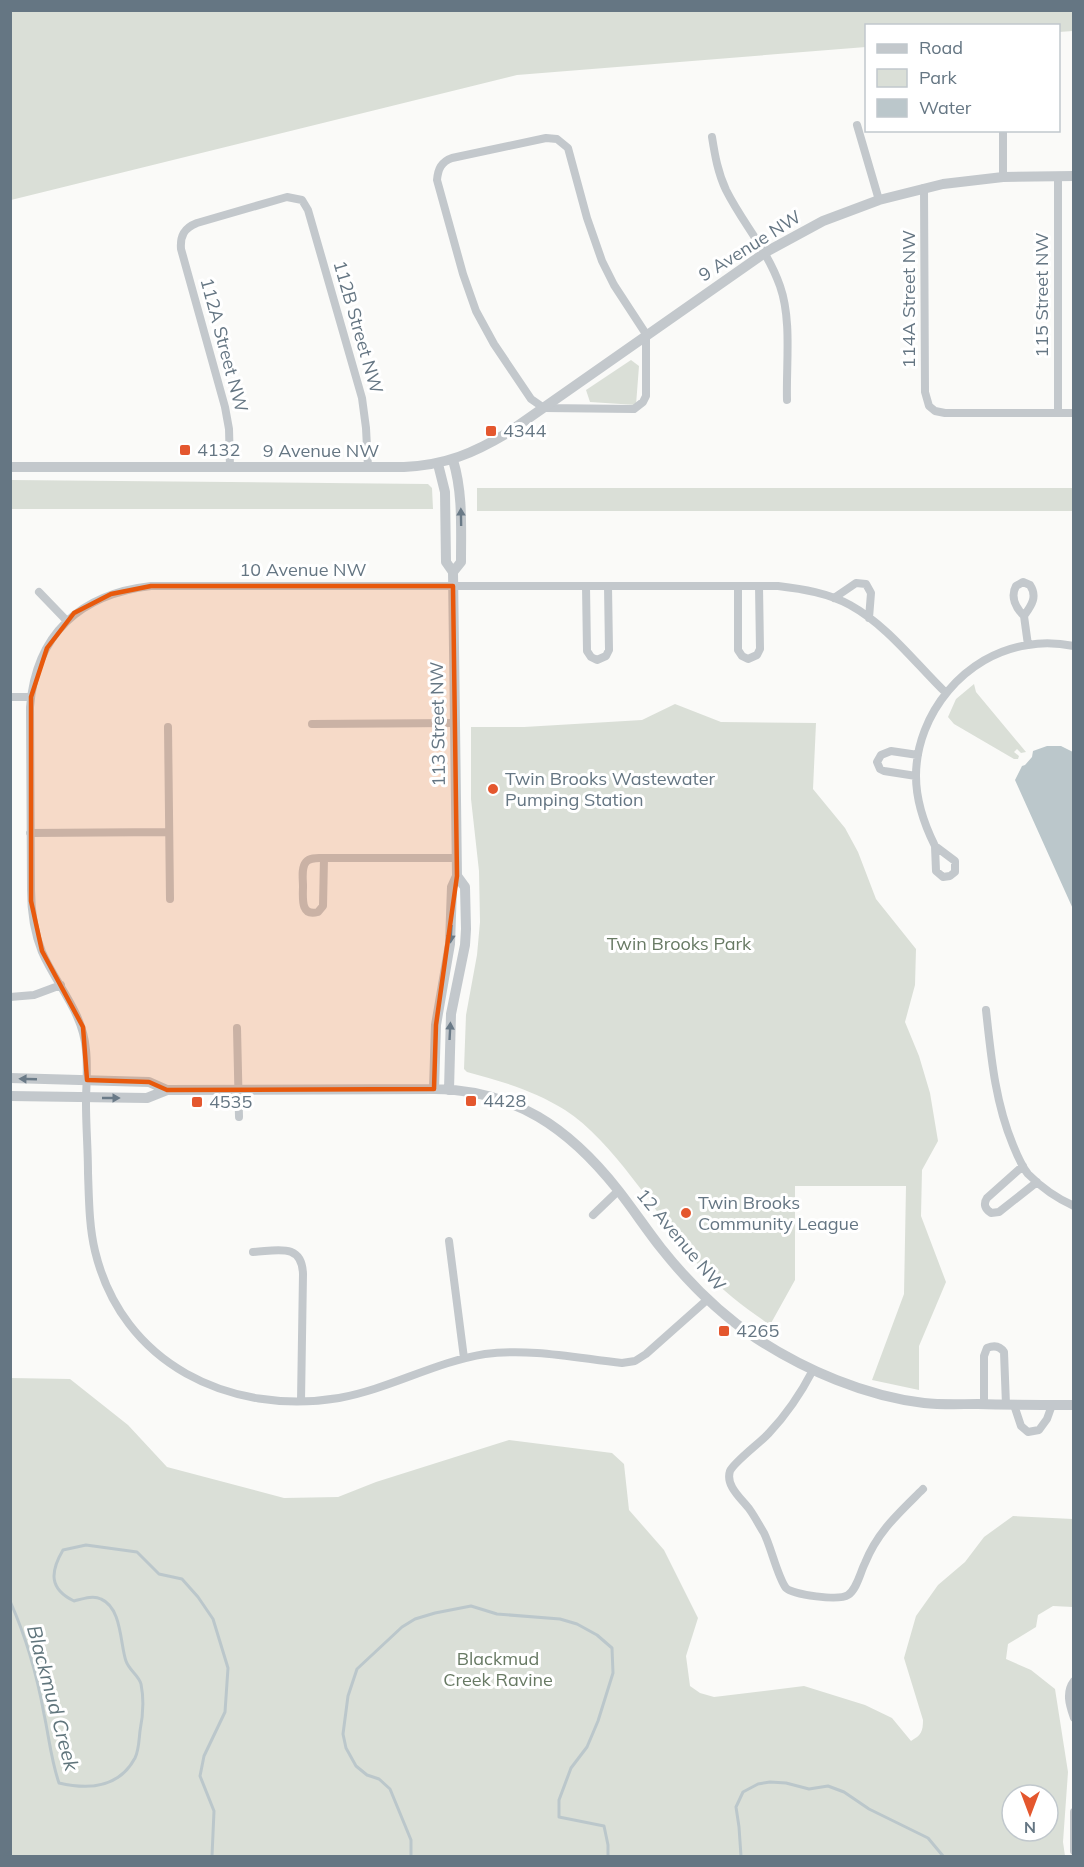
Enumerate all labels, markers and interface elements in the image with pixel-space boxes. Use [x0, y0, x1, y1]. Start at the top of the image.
legend [865, 24, 1060, 132]
text: Road [919, 36, 963, 59]
text: Park [919, 66, 958, 89]
text: Water [919, 96, 972, 119]
street label: 9 Avenue NW [694, 205, 805, 286]
street label: 114A Street NW [897, 230, 920, 368]
street label: 115 Street NW [1030, 232, 1053, 358]
street label: 112B Street NW [329, 258, 388, 396]
street label: 112A Street NW [195, 275, 253, 415]
place label: 4344 [503, 419, 546, 442]
marker: 4344 [484, 424, 498, 438]
place label: 4132 [197, 438, 240, 461]
street label: 9 Avenue NW [263, 439, 379, 462]
marker: 4132 [178, 443, 192, 457]
one-way arrow [456, 507, 465, 526]
street label: 10 Avenue NW [239, 558, 367, 581]
street label: 113 Street NW [425, 661, 450, 787]
place label: Twin Brooks Wastewater Pumping Station [505, 767, 716, 811]
marker: Twin Brooks Wastewater Pumping Station [486, 782, 500, 796]
one-way arrow [446, 925, 456, 944]
park label: Twin Brooks Park [607, 932, 752, 955]
one-way arrow [446, 1022, 455, 1041]
one-way arrow [18, 1074, 37, 1084]
place label: 4428 [483, 1089, 526, 1112]
place label: 4535 [209, 1090, 252, 1113]
one-way arrow [101, 1093, 120, 1103]
marker: 4428 [464, 1094, 478, 1108]
marker: 4535 [190, 1095, 204, 1109]
street label: 12 Avenue NW [632, 1184, 731, 1296]
place label: Twin Brooks Community League [698, 1191, 859, 1235]
marker: Twin Brooks Community League [679, 1206, 693, 1220]
place label: 4265 [736, 1319, 779, 1342]
marker: 4265 [717, 1324, 731, 1338]
water label: Blackmud Creek [22, 1622, 85, 1774]
park label: Blackmud Creek Ravine [443, 1647, 553, 1691]
north arrow [1000, 1783, 1060, 1843]
text: N [1024, 1818, 1036, 1838]

